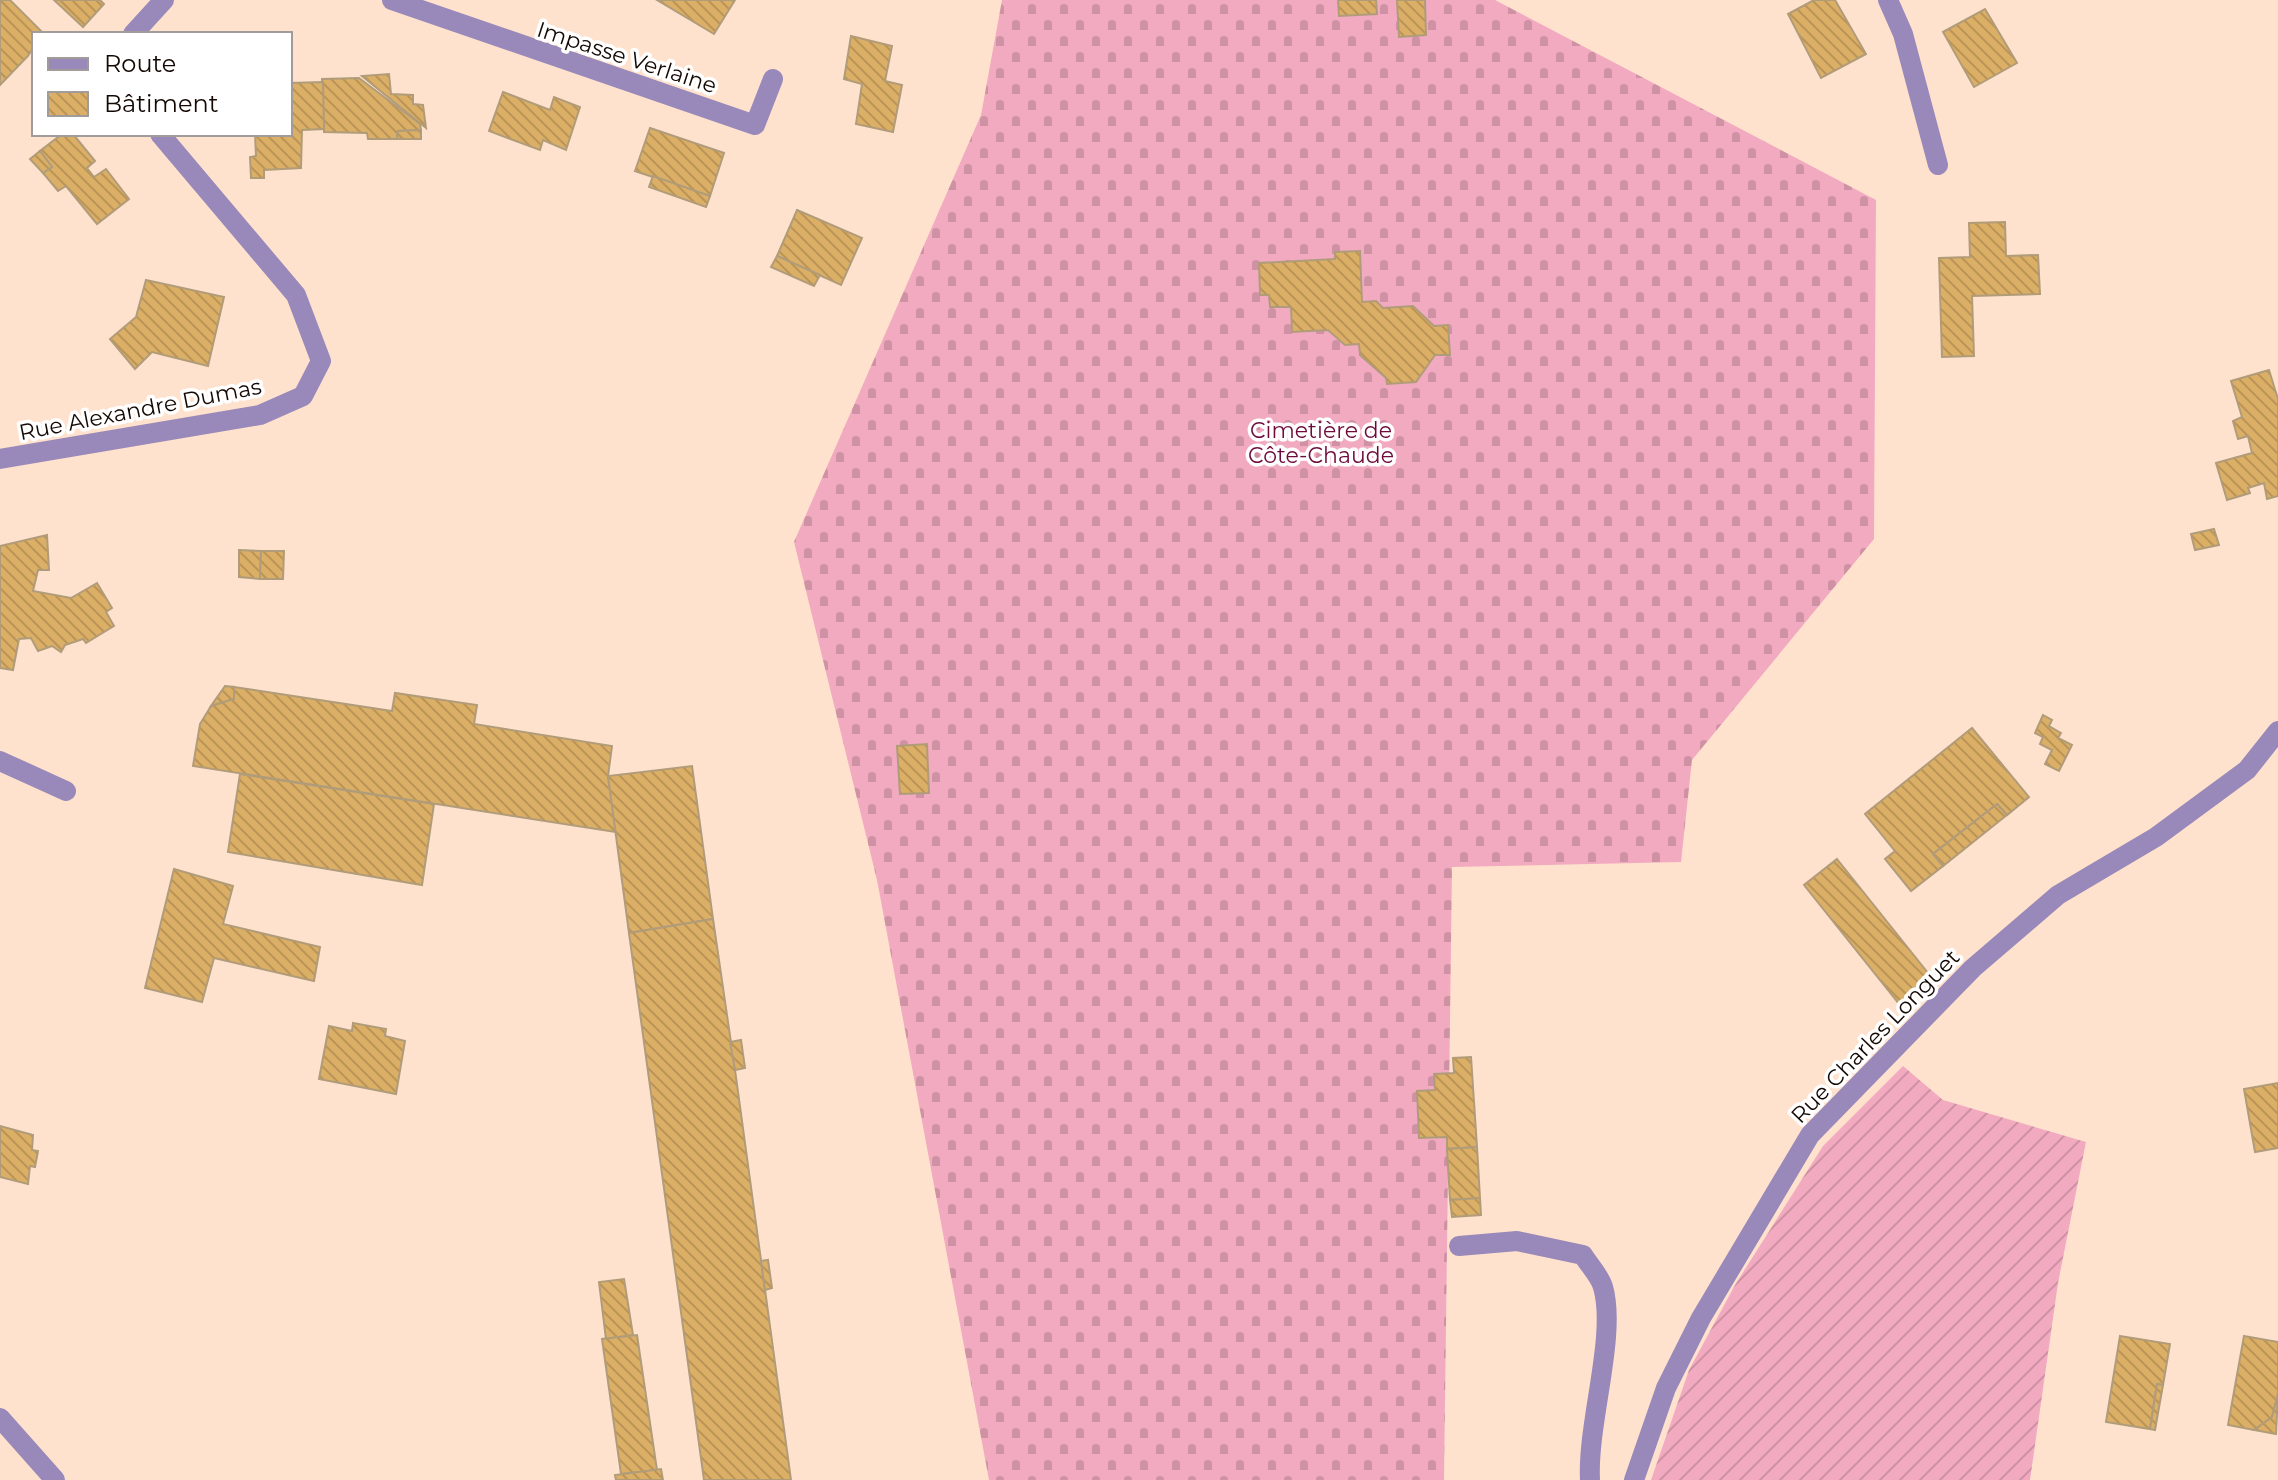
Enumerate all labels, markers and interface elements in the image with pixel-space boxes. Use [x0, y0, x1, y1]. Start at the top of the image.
street label: Impasse Verlaine [534, 16, 720, 99]
legend [32, 32, 292, 136]
text: Route [104, 49, 176, 78]
text: Bâtiment [104, 89, 219, 118]
street label: Rue Alexandre Dumas [17, 373, 264, 446]
park label: Cimetière de Côte-Chaude [1248, 417, 1394, 469]
street label: Rue Charles Longuet [1785, 944, 1965, 1129]

